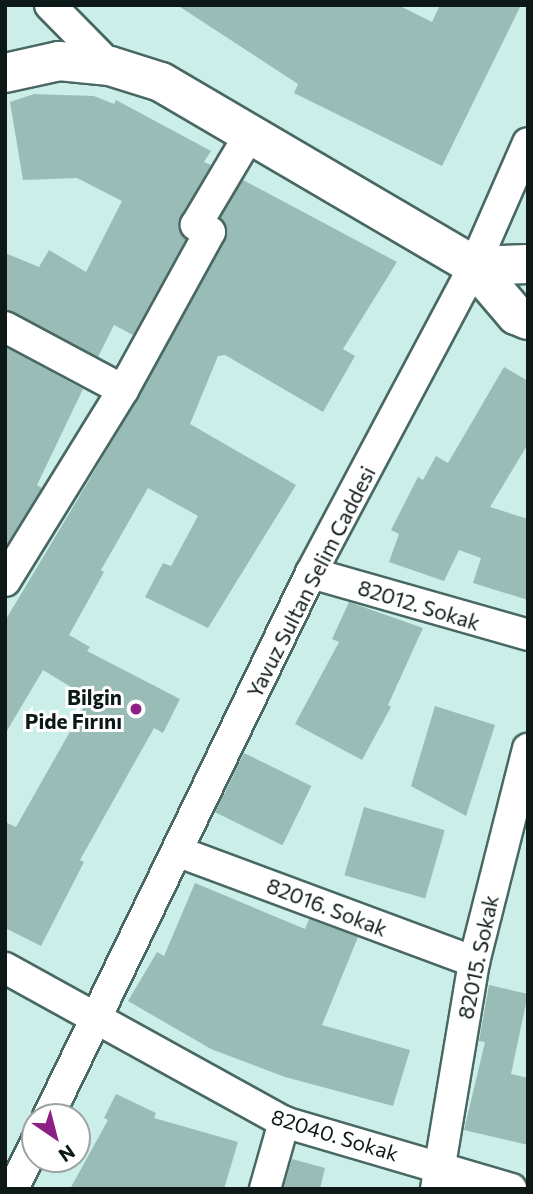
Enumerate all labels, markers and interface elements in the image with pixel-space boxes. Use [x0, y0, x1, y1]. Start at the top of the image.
street label: Yavuz Sultan Selim Caddesi [242, 462, 380, 702]
street label: 82012. Sokak [355, 575, 483, 635]
place label: Bilgin Pide Fırını [25, 684, 122, 734]
marker: Bilgin Pide Fırını [128, 701, 144, 717]
street label: 82016. Sokak [263, 872, 391, 942]
street label: 82015. Sokak [453, 893, 503, 1021]
north arrow [21, 1103, 91, 1173]
street label: 82040. Sokak [268, 1104, 402, 1166]
text: N [55, 1140, 80, 1167]

